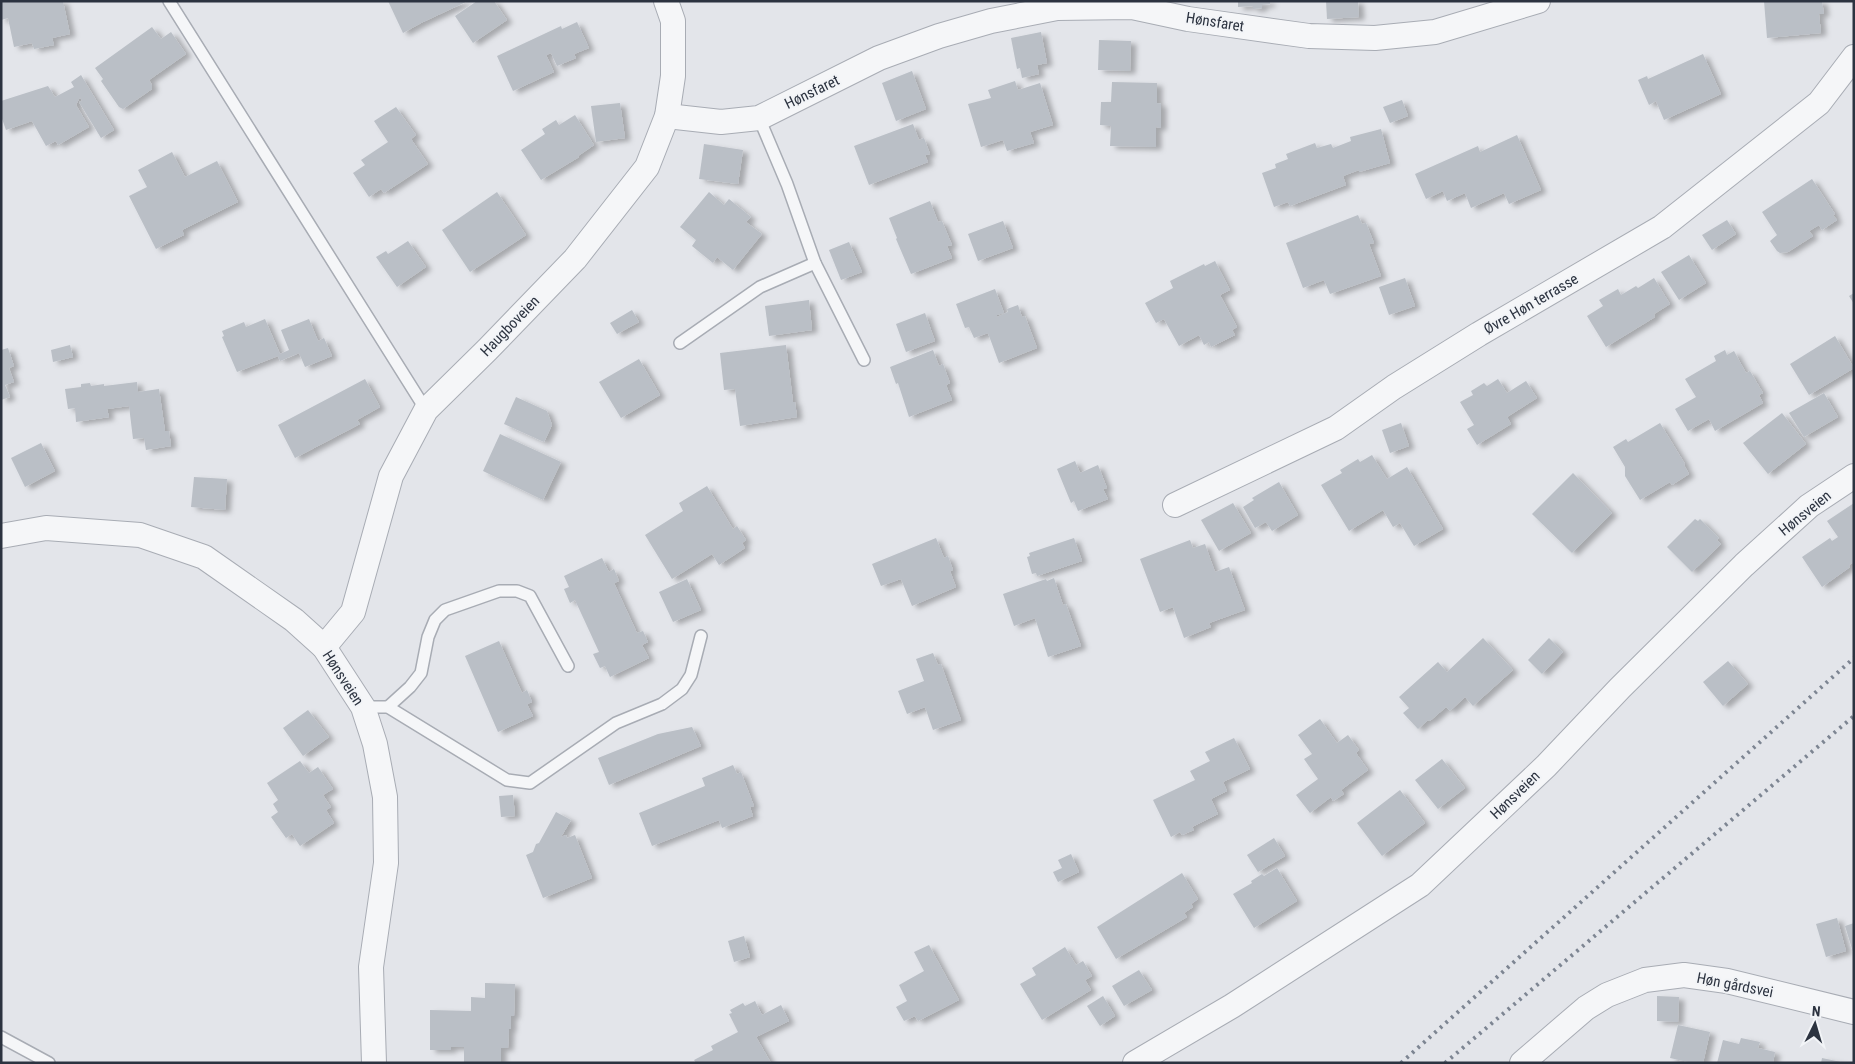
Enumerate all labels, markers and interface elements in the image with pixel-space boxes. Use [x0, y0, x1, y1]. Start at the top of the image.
street label: Hønsfaret [1185, 9, 1245, 35]
street label: Hønsfaret [782, 71, 842, 113]
street label: Øvre Høn terrasse [1481, 270, 1581, 338]
street label: Haugboveien [477, 292, 543, 360]
street label: Hønsveien [1775, 487, 1835, 539]
street label: Hønsveien [319, 647, 367, 709]
street label: Hønsveien [1486, 767, 1544, 823]
street label: Høn gårdsvei [1695, 969, 1775, 1001]
north arrow [1790, 999, 1840, 1049]
text: N [1811, 1003, 1821, 1019]

